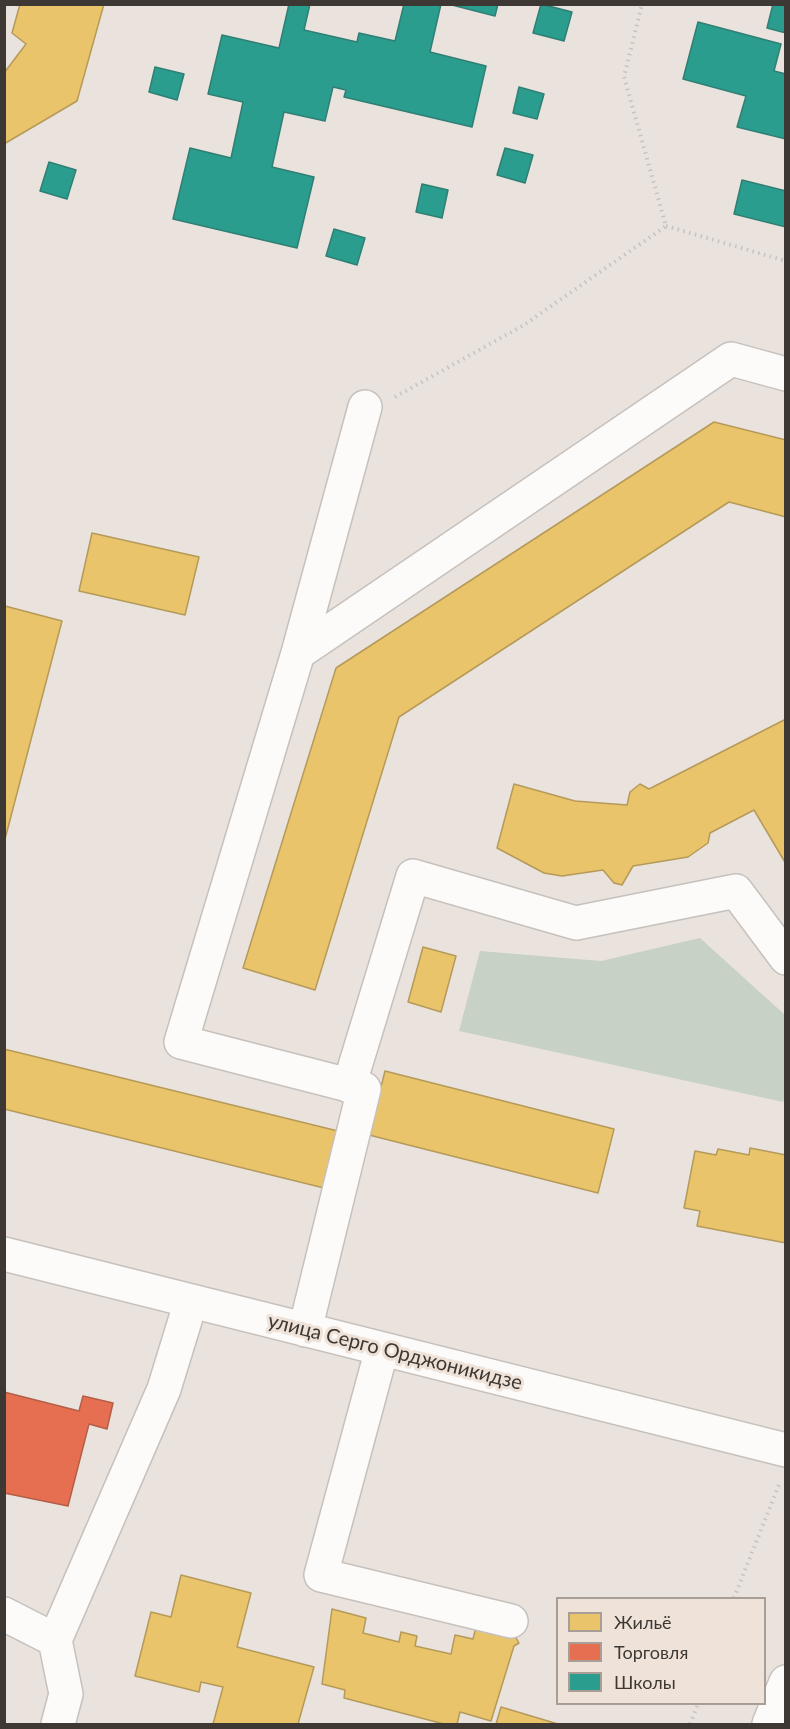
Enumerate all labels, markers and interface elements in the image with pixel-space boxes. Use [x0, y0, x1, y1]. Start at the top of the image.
street label: улица Серго Орджоникидзе [265, 1309, 525, 1395]
legend [556, 1597, 766, 1705]
text: Жильё [614, 1611, 672, 1633]
text: Торговля [614, 1641, 688, 1663]
text: Школы [614, 1671, 676, 1693]

